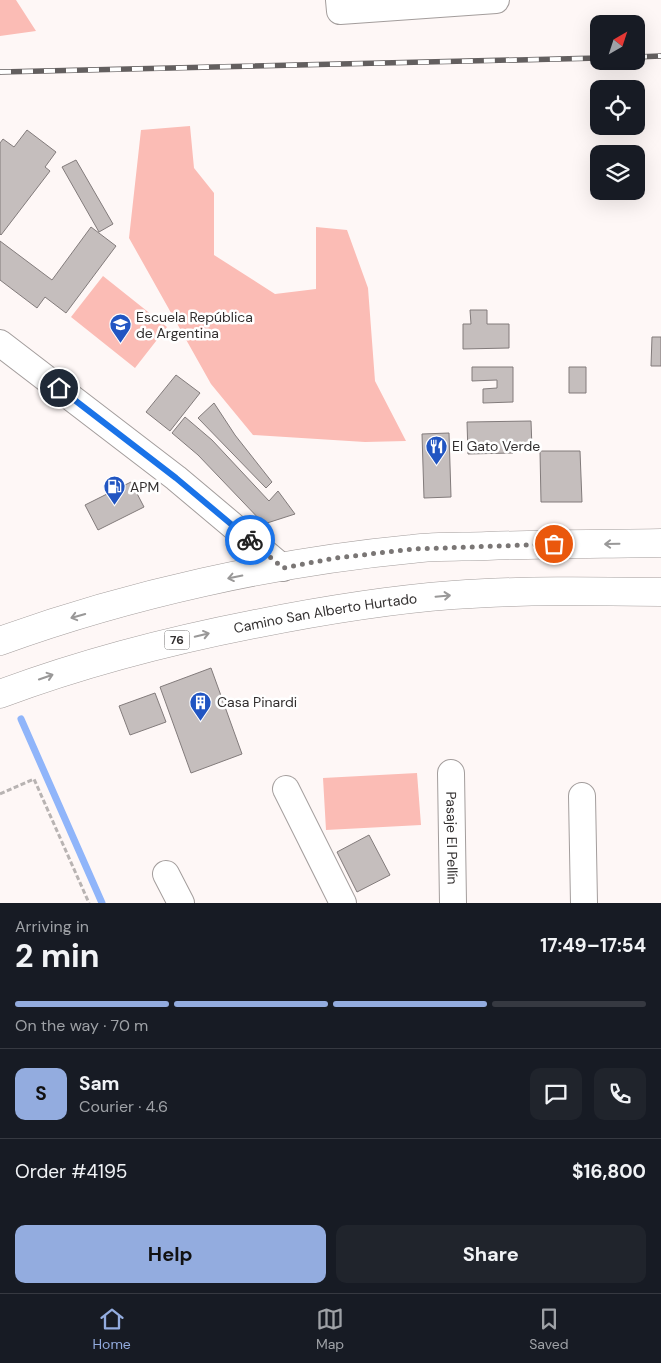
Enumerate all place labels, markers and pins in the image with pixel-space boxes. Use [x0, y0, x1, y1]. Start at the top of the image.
place label: Escuela República de Argentina [136, 308, 253, 342]
school or university icon: Escuela República de Argentina [108, 313, 132, 344]
pin [38, 367, 80, 409]
restaurant icon: El Gato Verde [424, 434, 448, 465]
place label: El Gato Verde [452, 437, 540, 455]
fuel station icon: APM [102, 475, 126, 506]
place label: APM [130, 478, 159, 496]
pin [533, 523, 575, 565]
building icon: Casa Pinardi [189, 690, 213, 721]
place label: Casa Pinardi [217, 693, 297, 711]

